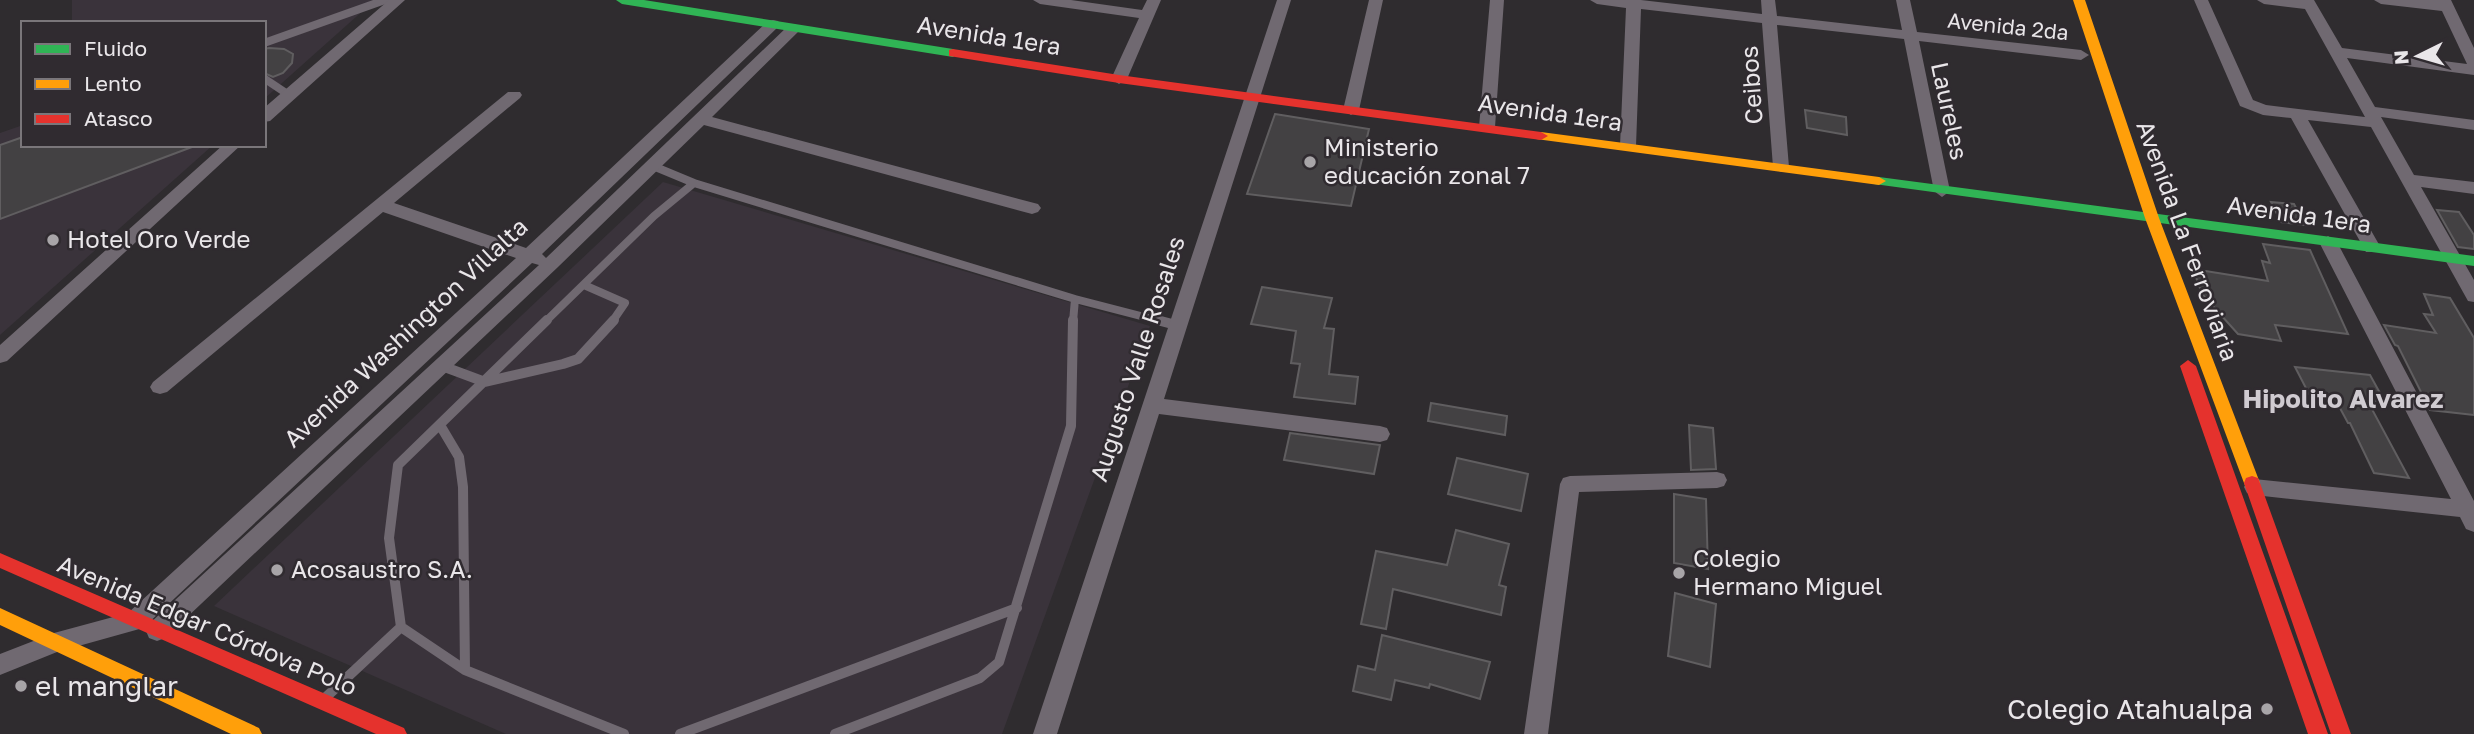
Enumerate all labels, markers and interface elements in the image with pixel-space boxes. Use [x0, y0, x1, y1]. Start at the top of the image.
street label: Avenida 2da [1946, 7, 2070, 45]
street label: Avenida 1era [915, 9, 1063, 60]
legend [21, 21, 266, 147]
north arrow [2383, 21, 2453, 91]
text: Fluido [84, 35, 147, 61]
street label: Ceibos [1733, 45, 1768, 125]
text: N [2388, 49, 2413, 66]
street label: Laureles [1926, 59, 1975, 162]
text: Lento [84, 70, 142, 96]
street label: Avenida 1era [1476, 87, 1624, 136]
text: Atasco [84, 105, 153, 131]
street label: Avenida La Ferroviaria [2131, 116, 2245, 365]
place label: Ministerio educación zonal 7 [1324, 132, 1530, 189]
marker: Ministerio educación zonal 7 [1302, 154, 1318, 170]
street label: Avenida 1era [2225, 189, 2373, 238]
street label: Avenida Washington Villalta [277, 211, 533, 453]
place label: Hotel Oro Verde [67, 224, 250, 253]
marker: Hotel Oro Verde [45, 232, 61, 248]
street label: Augusto Valle Rosales [1083, 232, 1190, 485]
district label: Hipolito Alvarez [2242, 383, 2444, 414]
place label: Colegio Hermano Miguel [1693, 543, 1882, 600]
street label: Avenida Edgar Córdova Polo [54, 548, 362, 701]
place label: Acosaustro S.A. [291, 554, 473, 583]
marker: Acosaustro S.A. [269, 562, 285, 578]
marker: Colegio Hermano Miguel [1671, 565, 1687, 581]
place label: el manglar [35, 669, 178, 702]
marker: el manglar [13, 678, 29, 694]
place label: Colegio Atahualpa [2007, 692, 2253, 725]
marker: Colegio Atahualpa [2259, 701, 2275, 717]

